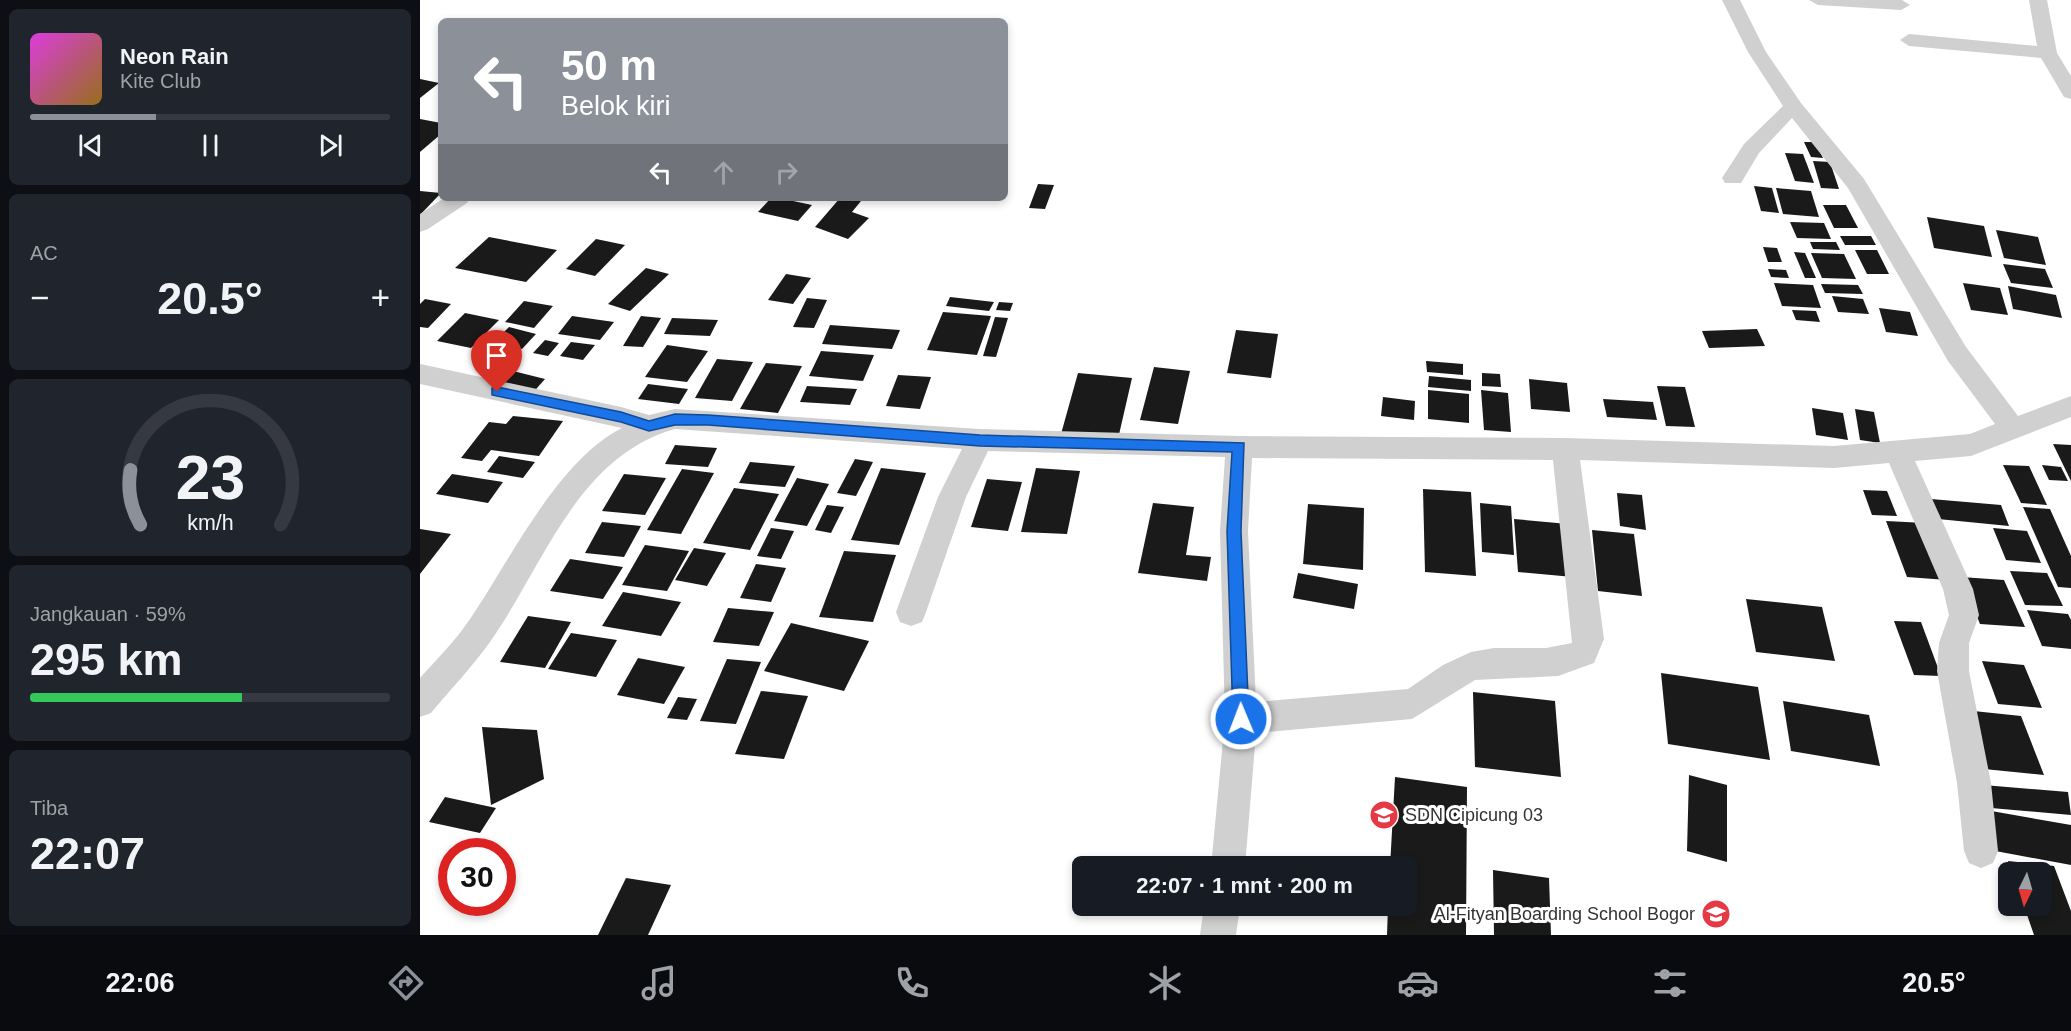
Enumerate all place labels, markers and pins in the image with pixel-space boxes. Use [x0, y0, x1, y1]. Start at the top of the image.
pin [471, 330, 522, 392]
school or university icon: SDN Cipicung 03 [1368, 799, 1400, 831]
place label: SDN Cipicung 03 [1405, 805, 1543, 825]
school or university icon: Al-Fityan Boarding School Bogor [1700, 898, 1732, 930]
place label: Al-Fityan Boarding School Bogor [1434, 904, 1695, 924]

